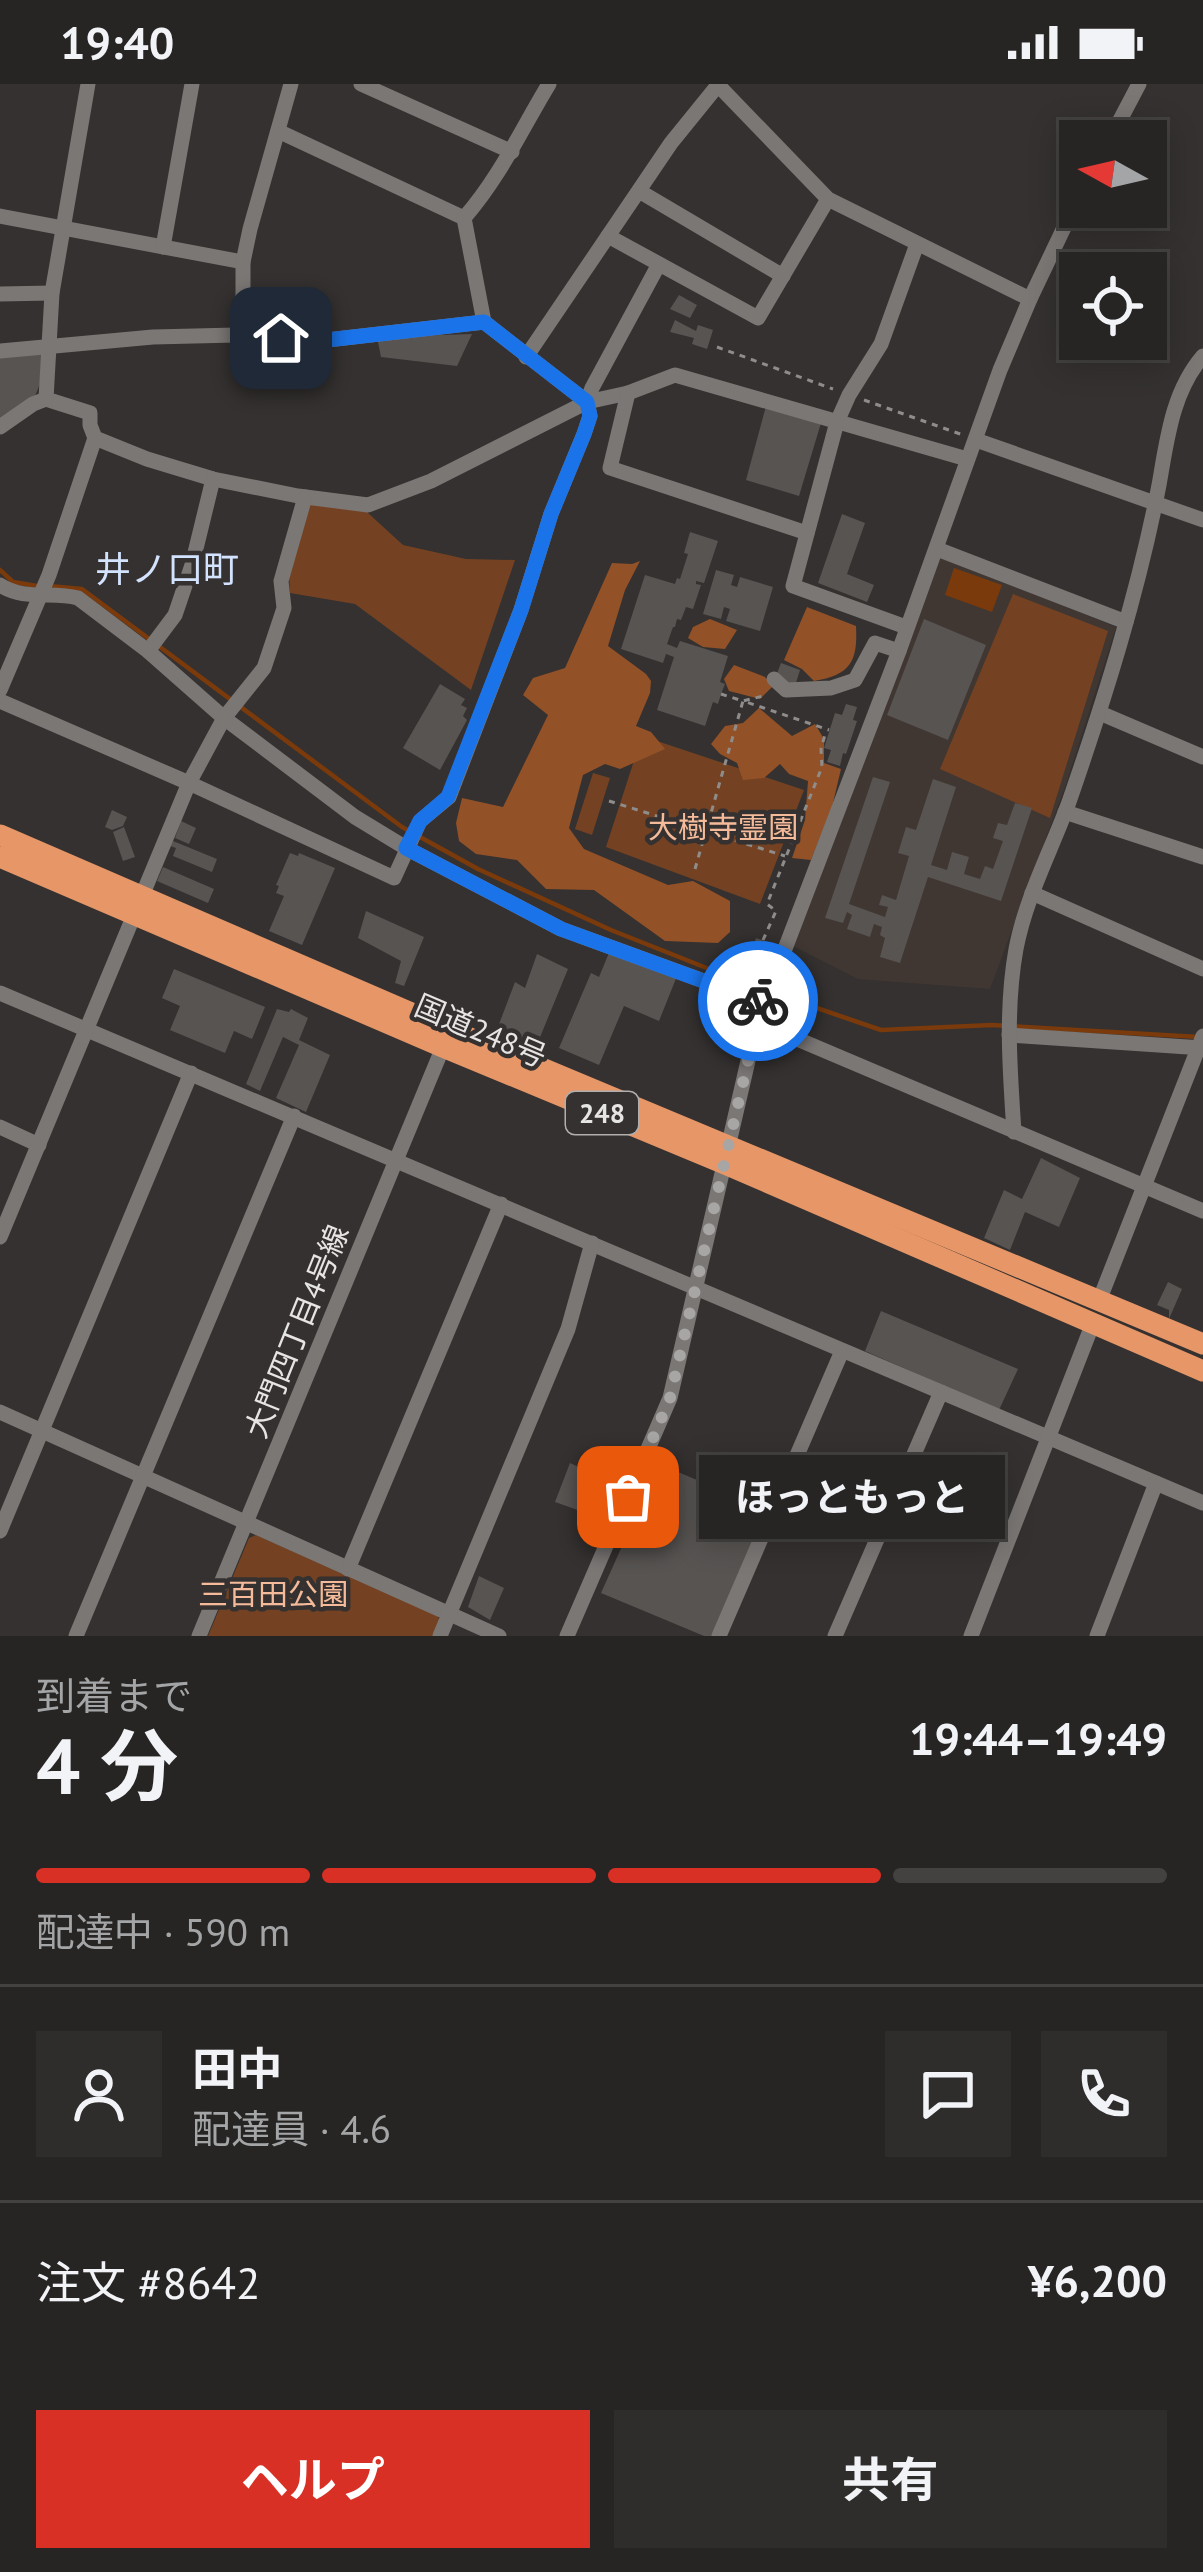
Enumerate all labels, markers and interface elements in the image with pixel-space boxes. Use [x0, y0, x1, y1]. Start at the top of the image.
text: 19:40 [60, 13, 174, 71]
north arrow [1059, 120, 1167, 228]
map controls [1059, 120, 1167, 360]
button: locate [1059, 252, 1167, 360]
pin [230, 287, 332, 389]
icon: home [248, 305, 314, 371]
district label: 井ノ口町 [95, 545, 239, 592]
park label: 大樹寺霊園 [648, 807, 798, 846]
courier [698, 941, 818, 1061]
icon: bike [725, 968, 791, 1034]
street label: 国道248号 [409, 985, 553, 1075]
road number: 248 [566, 1092, 638, 1134]
street label: 大門四丁目4号線 [236, 1219, 356, 1443]
pin [577, 1446, 679, 1548]
callout: ほっともっと [700, 1455, 1006, 1539]
icon: bag [595, 1464, 661, 1530]
text: ほっともっと [735, 1471, 969, 1522]
park label: 三百田公園 [198, 1574, 348, 1613]
text: 到着まで [36, 1670, 192, 1721]
text: 19:44–19:49 [909, 1709, 1167, 1767]
text: 4 分 [36, 1715, 178, 1816]
text: 配達中 · 590 m [36, 1906, 290, 1957]
button: person [36, 2031, 162, 2157]
button: chat [885, 2031, 1011, 2157]
button: phone [1041, 2031, 1167, 2157]
text: 田中 [192, 2039, 282, 2097]
text: 配達員 · 4.6 [192, 2103, 391, 2154]
text: ¥6,200 [1028, 2251, 1167, 2309]
text: 注文 #8642 [36, 2253, 261, 2311]
button: ヘルプ [36, 2410, 590, 2548]
button: 共有 [614, 2410, 1167, 2548]

